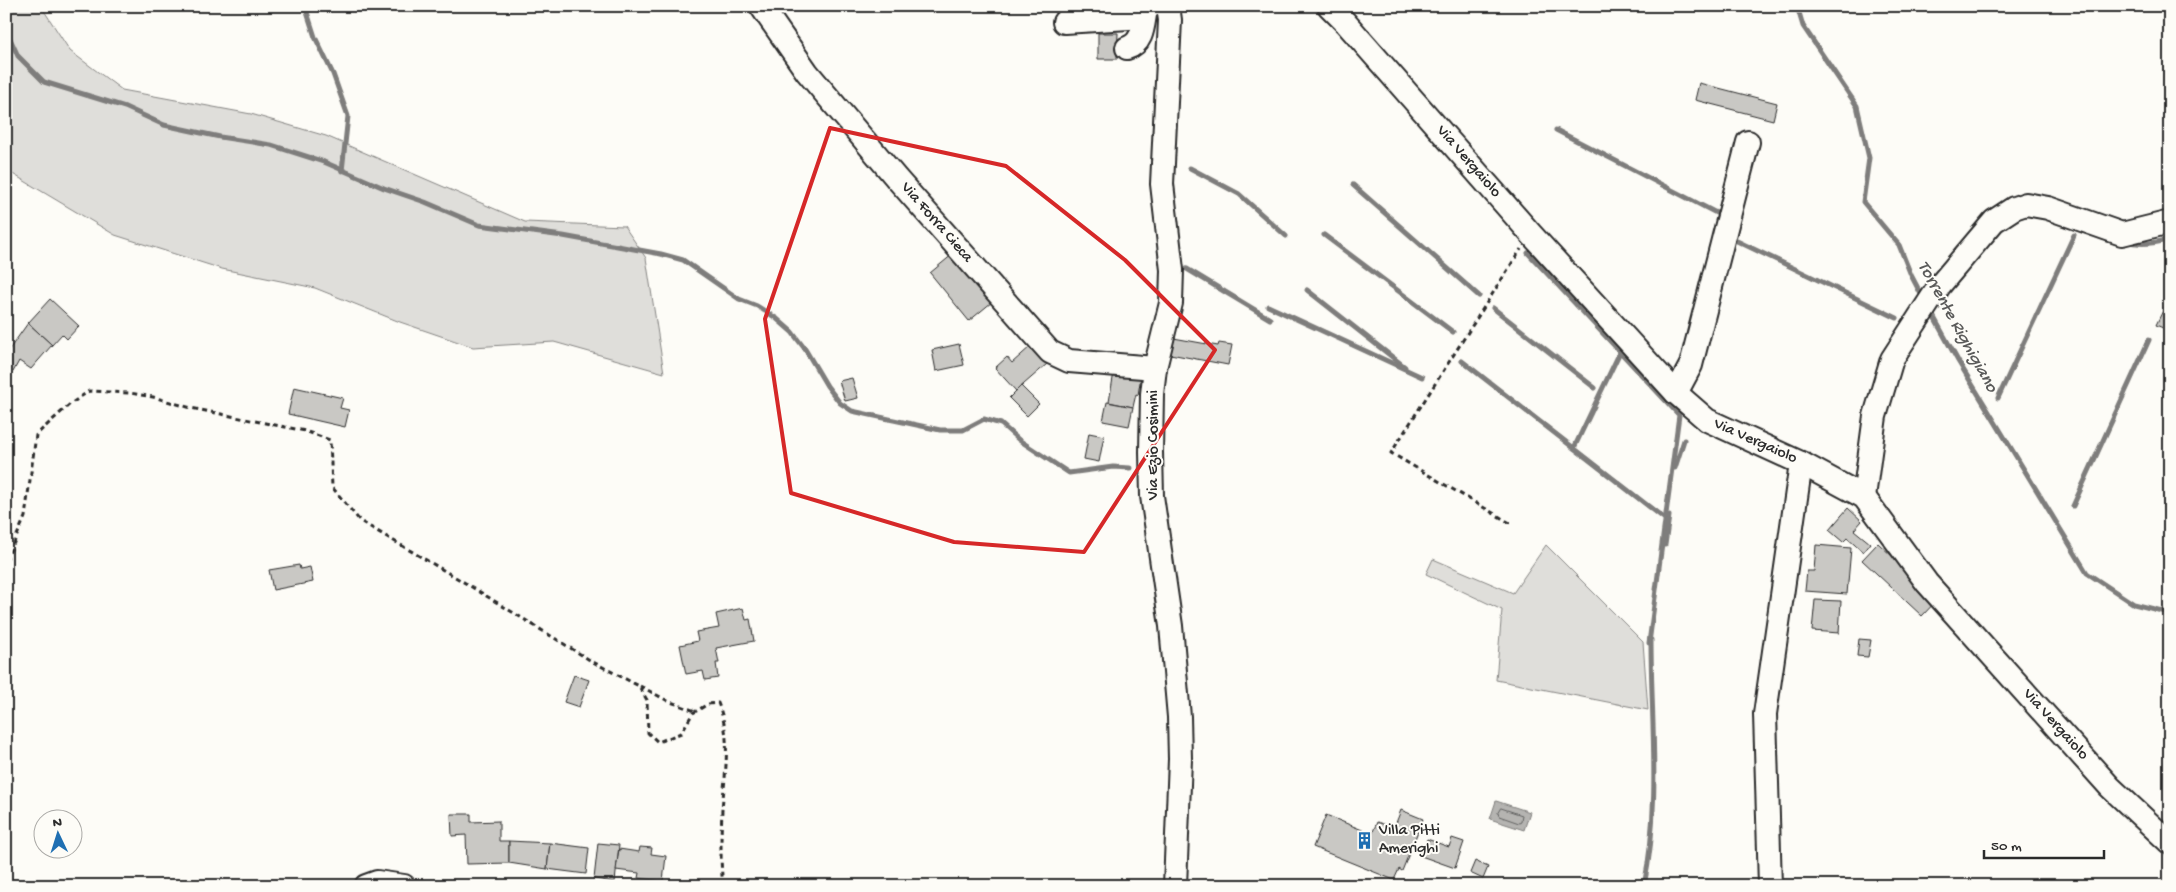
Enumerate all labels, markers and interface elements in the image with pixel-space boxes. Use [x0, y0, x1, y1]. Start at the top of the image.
street label: Via Vergaiolo [1431, 121, 1505, 202]
street label: Via Forra Cieca [895, 178, 977, 268]
water label: Torrente Righigiano [1912, 258, 2002, 397]
street label: Via Ezio Cosimini [1145, 390, 1164, 501]
street label: Via Vergaiolo [1709, 415, 1800, 469]
street label: Via Vergaiolo [2017, 685, 2092, 765]
north arrow [32, 810, 82, 860]
text: N [52, 815, 62, 832]
place label: Villa Pitti Amerighi [1378, 822, 1440, 859]
scale bar [1984, 827, 2104, 859]
building icon: Villa Pitti Amerighi [1355, 830, 1375, 850]
text: 50 m [1991, 838, 2022, 856]

